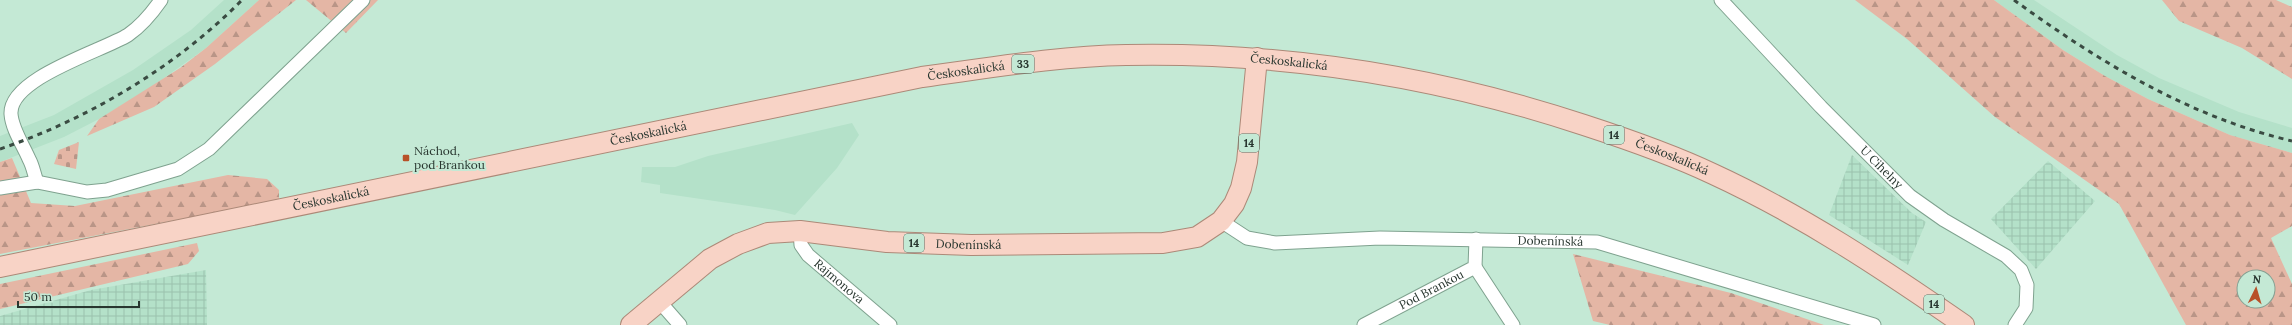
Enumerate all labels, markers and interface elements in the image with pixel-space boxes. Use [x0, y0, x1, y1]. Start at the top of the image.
street label: Českoskalická [1250, 50, 1329, 73]
road number: 33 [1012, 55, 1034, 73]
street label: Českoskalická [926, 58, 1006, 83]
street label: Českoskalická [609, 118, 688, 148]
road number: 14 [1604, 126, 1624, 144]
road number: 14 [1239, 134, 1259, 152]
street label: Českoskalická [1634, 135, 1711, 178]
place label: Náchod, pod Brankou [414, 143, 485, 172]
street label: U Cihelny [1857, 143, 1907, 192]
marker: Náchod, pod Brankou [401, 153, 411, 163]
street label: Českoskalická [291, 183, 371, 213]
street label: Dobenínská [1517, 233, 1583, 249]
road number: 14 [904, 234, 924, 252]
street label: Dobenínská [935, 236, 1001, 252]
street label: Rajmonova [811, 256, 867, 307]
street label: Pod Brankou [1396, 266, 1466, 312]
north arrow [2236, 269, 2276, 309]
text: N [2252, 272, 2262, 286]
scale bar [18, 283, 139, 309]
text: 50 m [24, 289, 52, 304]
road number: 14 [1924, 295, 1944, 313]

